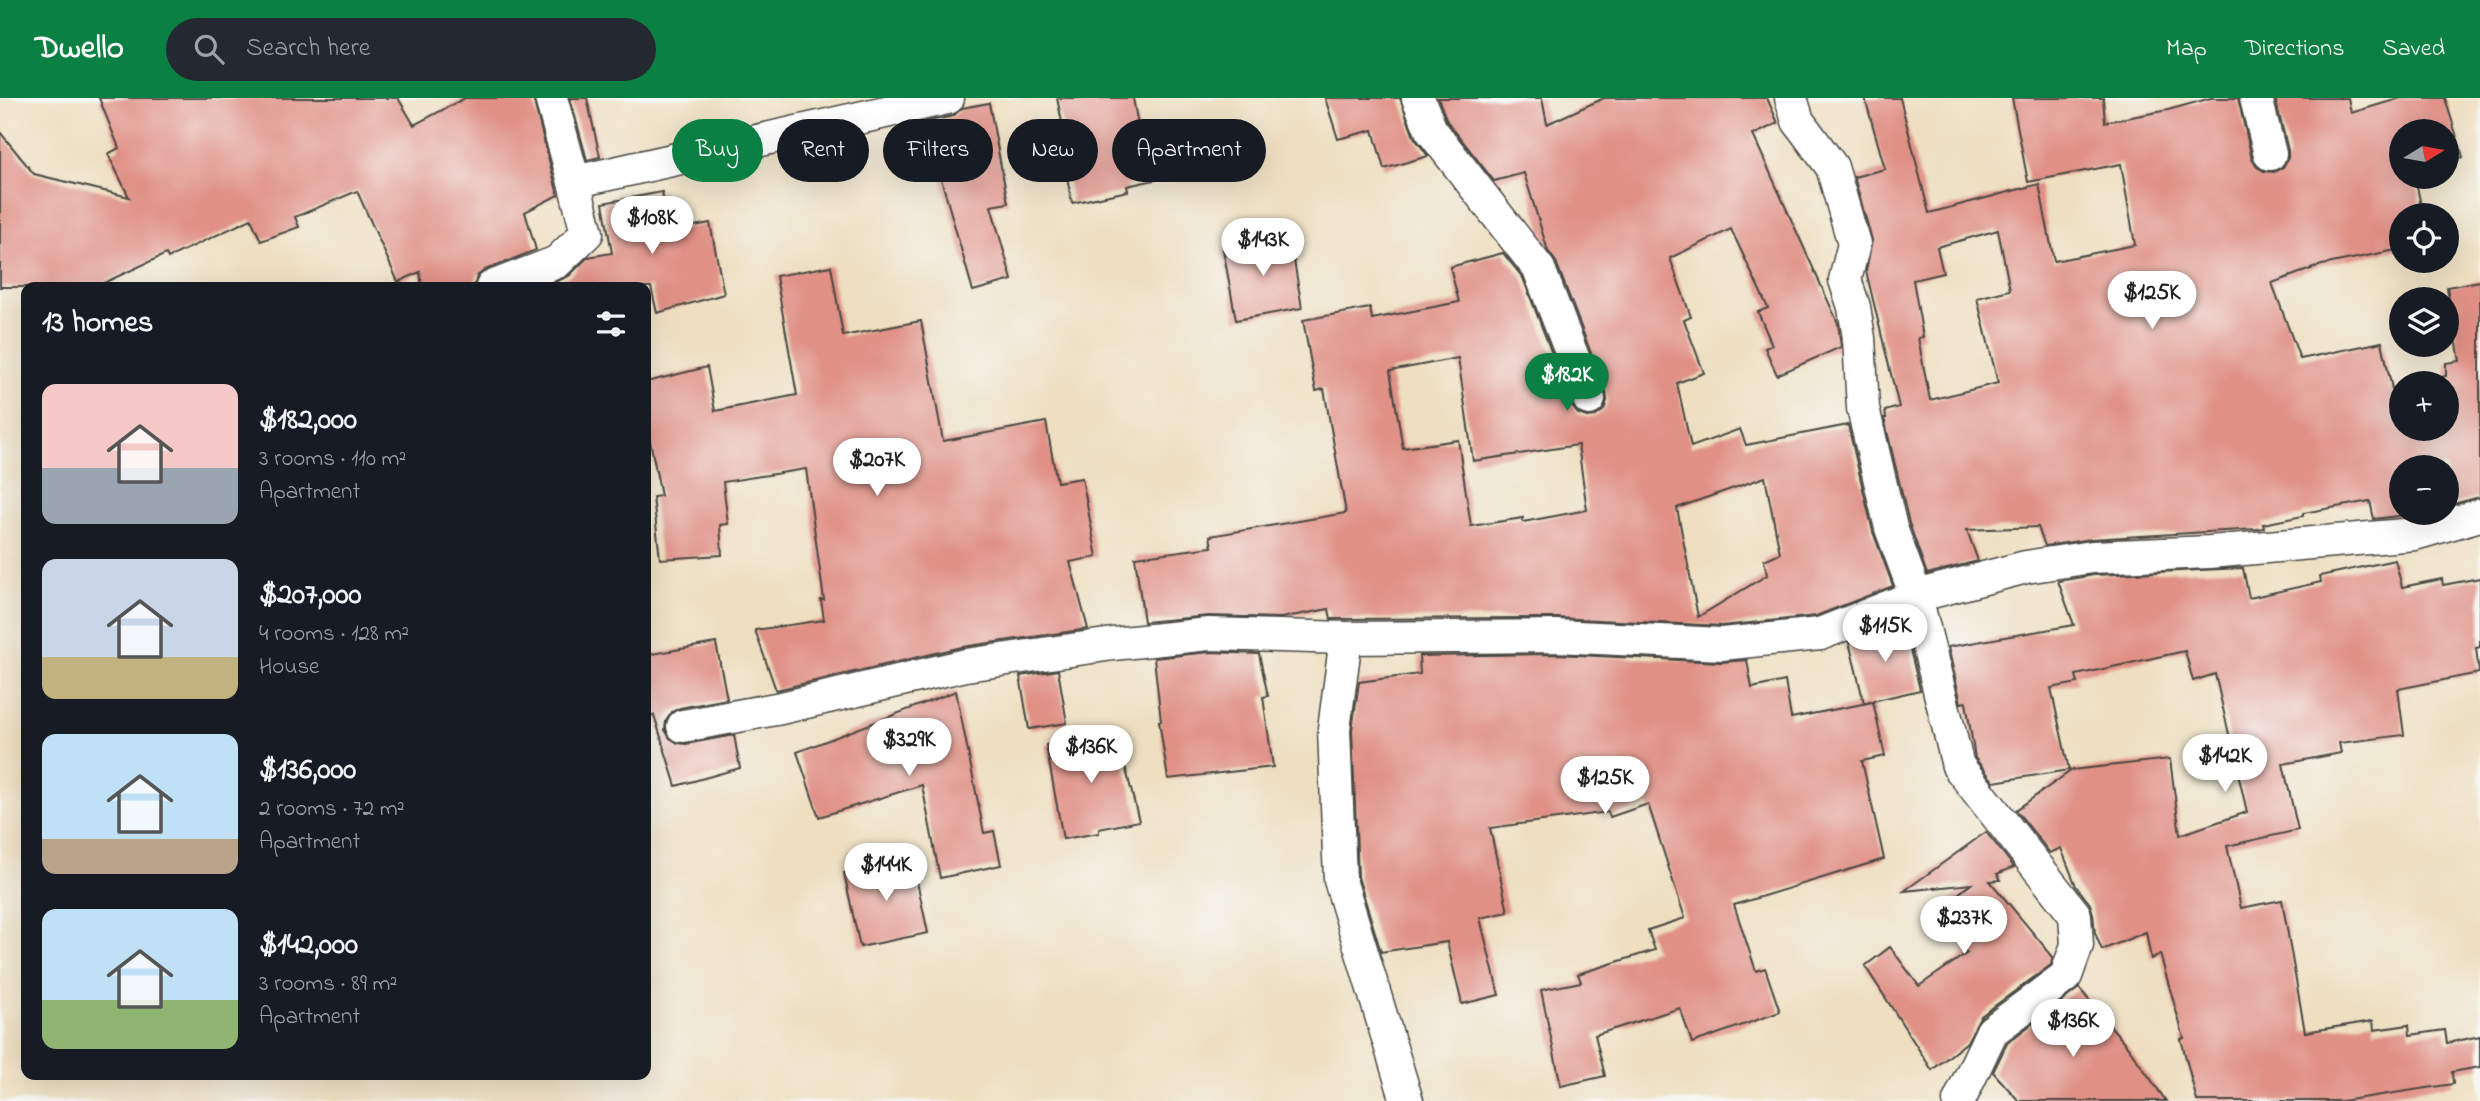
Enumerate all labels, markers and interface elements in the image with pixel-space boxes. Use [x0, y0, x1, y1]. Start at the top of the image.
search box [166, 18, 656, 81]
text: Dwello [35, 25, 124, 73]
icon: search [190, 30, 228, 68]
text: Search here [246, 30, 370, 68]
text: Map [2166, 32, 2207, 67]
text: Directions [2245, 32, 2344, 67]
text: Saved [2382, 32, 2445, 67]
chip: Buy [672, 119, 763, 182]
chip: Rent [777, 119, 869, 182]
chip: Filters [883, 119, 993, 182]
chip: New [1007, 119, 1098, 182]
chip: Apartment [1112, 119, 1266, 182]
north arrow [2389, 119, 2459, 189]
map controls [2389, 119, 2459, 525]
pin: $108K [603, 197, 701, 256]
text: $108K [627, 202, 677, 235]
button: locate [2389, 203, 2459, 273]
pin: $143K [1214, 218, 1312, 278]
text: $143K [1237, 224, 1289, 257]
pin: $125K [2103, 272, 2201, 331]
text: $125K [2124, 277, 2180, 310]
button: layers [2389, 287, 2459, 357]
text: 13 homes [42, 302, 153, 346]
icon: filters [592, 305, 630, 343]
pin: $182K [1518, 354, 1616, 413]
text: $182K [1541, 359, 1593, 392]
button: + [2389, 371, 2459, 441]
text: $182,000 [259, 399, 357, 443]
icon: home [98, 412, 182, 496]
pin: $207K [828, 438, 926, 498]
text: 3 rooms · 110 m² [259, 443, 406, 476]
text: $207K [849, 444, 905, 477]
button: − [2389, 455, 2459, 525]
text: Apartment [259, 476, 360, 509]
text: $207,000 [259, 574, 361, 618]
icon: home [98, 587, 182, 671]
pin: $115K [1836, 604, 1934, 664]
text: $115K [1859, 610, 1911, 643]
text: 4 rooms · 128 m² [259, 618, 409, 651]
text: House [259, 651, 319, 684]
pin: $329K [860, 718, 958, 778]
text: $329K [883, 724, 935, 757]
pin: $136K [1042, 726, 1140, 785]
text: $136K [1065, 731, 1117, 764]
pin: $142K [2176, 734, 2274, 794]
text: $142K [2198, 740, 2252, 773]
text: $136,000 [259, 749, 356, 793]
pin: $125K [1556, 756, 1654, 816]
icon: home [98, 762, 182, 846]
text: $125K [1577, 762, 1633, 795]
text: 2 rooms · 72 m² [259, 793, 405, 826]
text: Apartment [259, 826, 360, 859]
pin: $144K [837, 844, 935, 903]
text: $144K [860, 849, 912, 882]
pin: $237K [1915, 896, 2013, 956]
text: $237K [1936, 902, 1992, 935]
text: $142,000 [259, 924, 358, 968]
icon: home [98, 937, 182, 1021]
text: 3 rooms · 89 m² [259, 968, 397, 1001]
pin: $136K [2024, 1000, 2122, 1059]
text: Apartment [259, 1001, 360, 1034]
text: $136K [2047, 1005, 2099, 1038]

